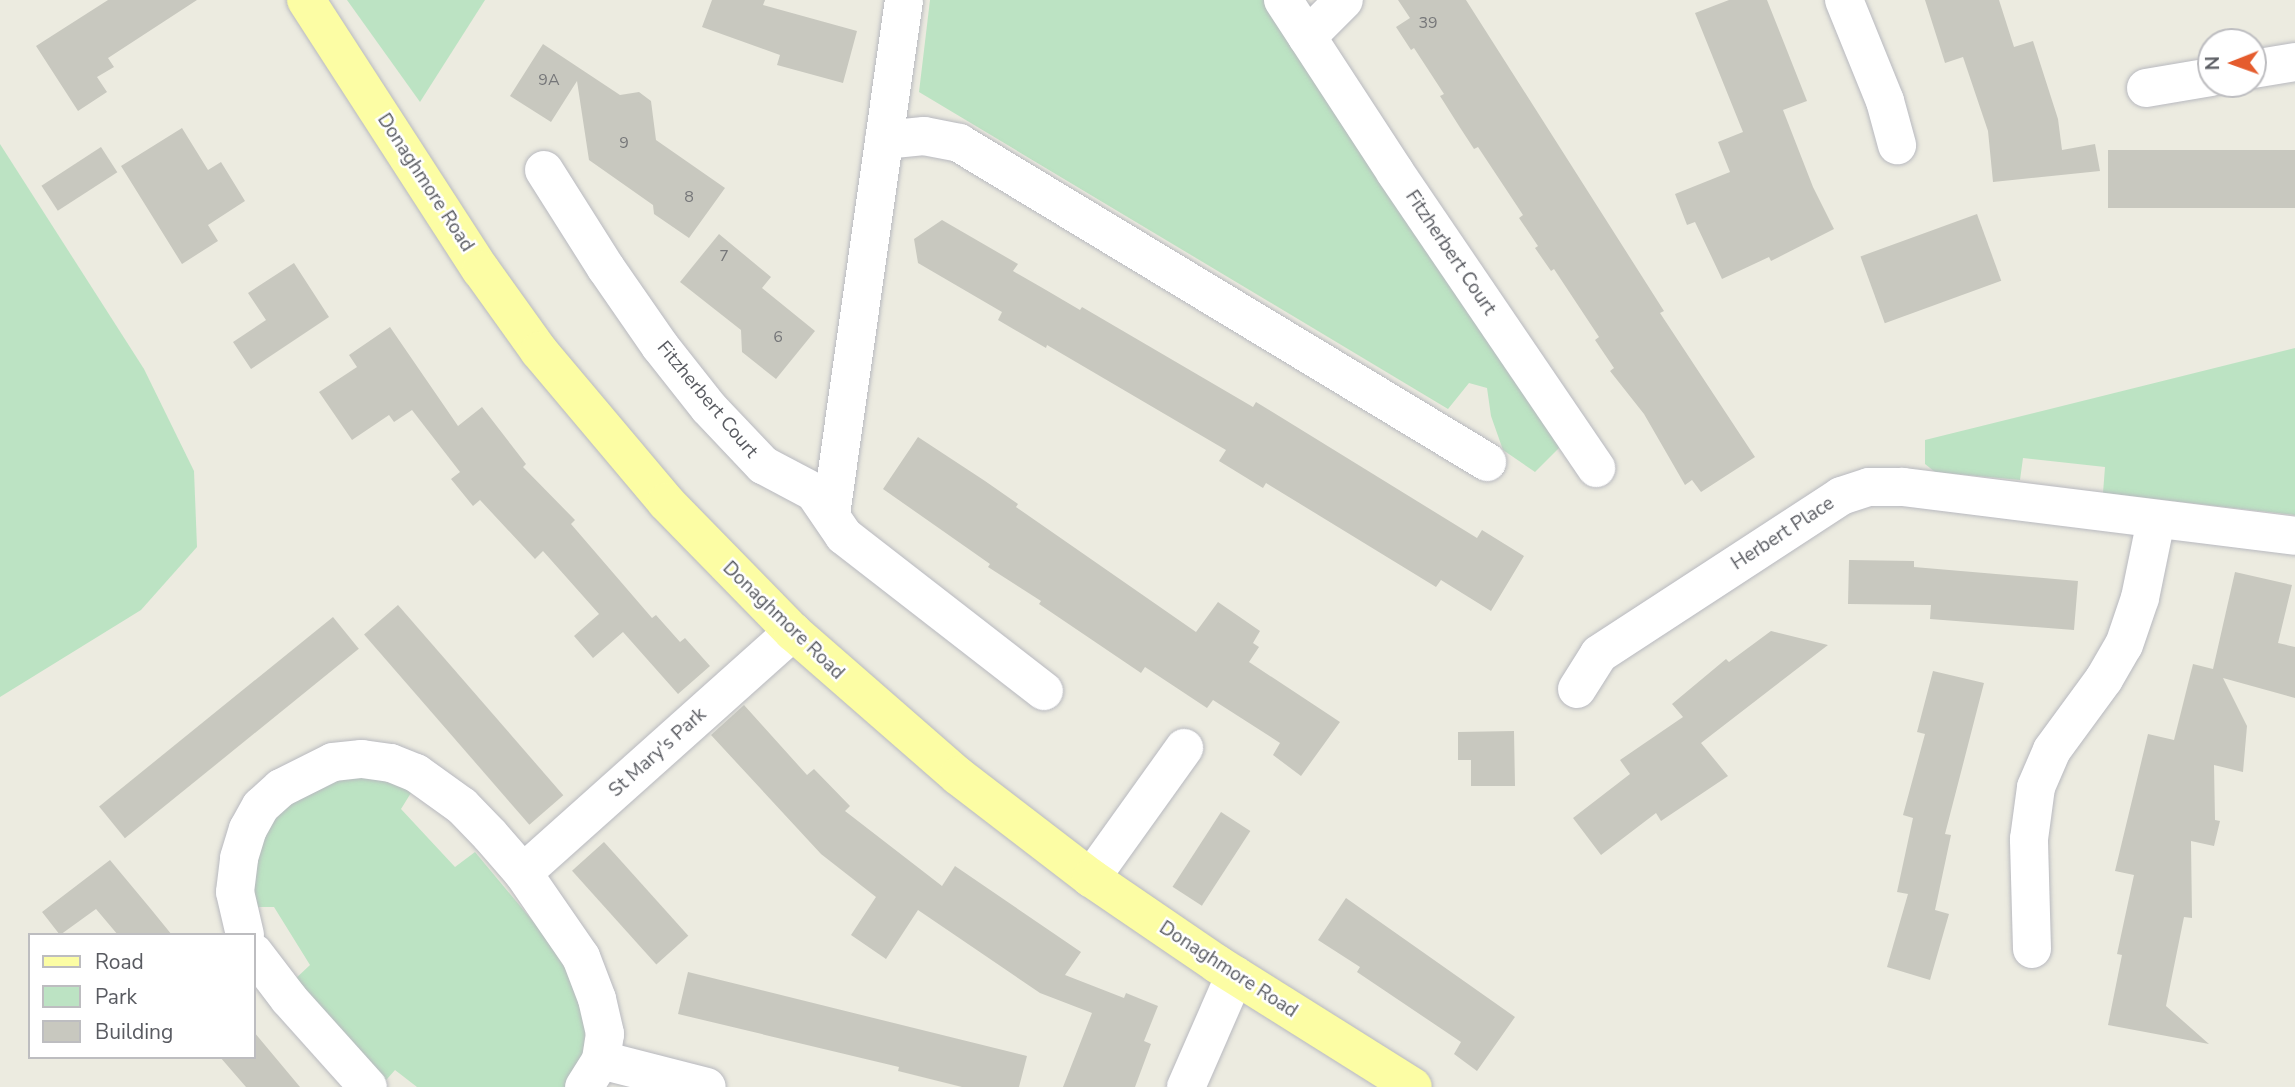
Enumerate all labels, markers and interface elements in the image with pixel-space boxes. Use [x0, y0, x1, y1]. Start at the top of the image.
house number: 39 [1418, 13, 1438, 33]
north arrow [2197, 28, 2267, 98]
text: N [2200, 56, 2226, 71]
house number: 9A [538, 70, 560, 90]
street label: Donaghmore Road [372, 110, 478, 256]
house number: 9 [619, 133, 629, 153]
street label: Fitzherbert Court [1400, 186, 1500, 320]
house number: 8 [684, 187, 694, 207]
house number: 7 [719, 246, 729, 266]
house number: 6 [773, 327, 783, 347]
street label: Fitzherbert Court [652, 337, 762, 463]
street label: Herbert Place [1727, 492, 1839, 576]
street label: Donaghmore Road [717, 557, 849, 685]
street label: St Mary's Park [605, 703, 711, 803]
street label: Donaghmore Road [1155, 917, 1301, 1023]
legend [28, 933, 256, 1059]
text: Road [95, 948, 144, 976]
text: Park [95, 983, 137, 1011]
text: Building [95, 1018, 173, 1046]

